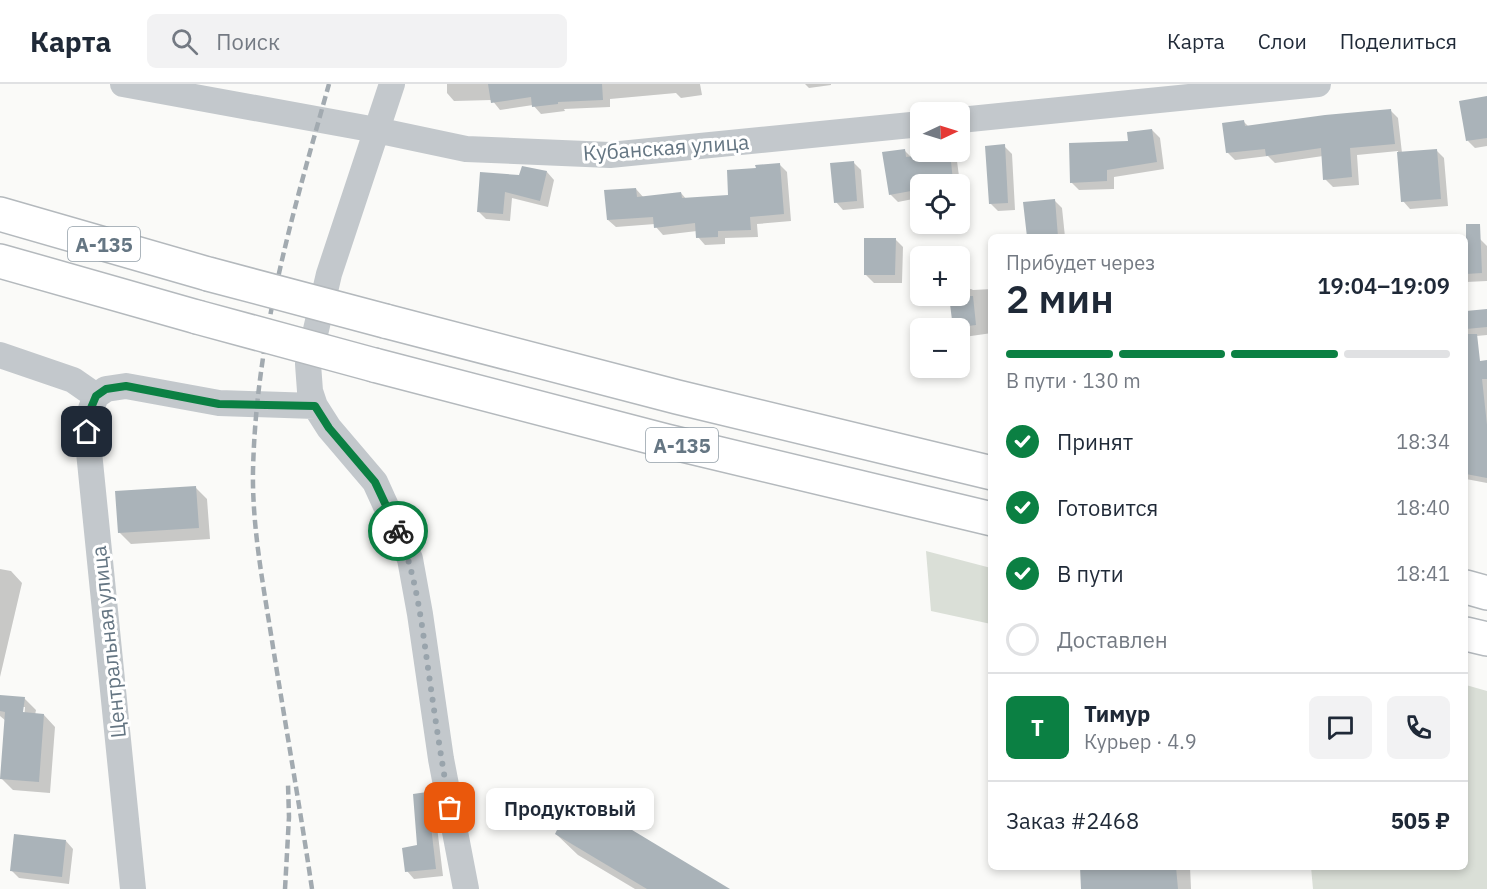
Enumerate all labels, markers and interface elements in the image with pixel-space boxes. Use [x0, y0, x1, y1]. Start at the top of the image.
search box [147, 14, 567, 68]
text: Карта [30, 23, 111, 60]
icon: search [168, 25, 201, 58]
text: Поиск [216, 27, 280, 56]
text: Карта [1167, 27, 1225, 55]
text: Слои [1258, 27, 1307, 55]
text: Поделиться [1340, 27, 1457, 55]
north arrow [910, 102, 970, 162]
map controls [910, 102, 970, 378]
street label: Кубанская улица [582, 127, 750, 167]
button: locate [910, 174, 970, 234]
road number: А-135 [68, 227, 140, 261]
button: + [910, 246, 970, 306]
text: Прибудет через [1006, 249, 1155, 276]
text: 19:04–19:09 [1317, 271, 1450, 300]
text: 2 мин [1006, 273, 1114, 324]
button: − [910, 318, 970, 378]
text: В пути · 130 m [1006, 367, 1141, 394]
pin [61, 406, 112, 457]
icon: home [70, 415, 103, 448]
icon: check [1006, 425, 1039, 458]
text: Принят [1057, 427, 1133, 456]
road number: А-135 [646, 428, 718, 462]
text: 18:34 [1396, 428, 1450, 455]
icon: check [1006, 491, 1039, 524]
text: Готовится [1057, 493, 1158, 522]
text: 18:40 [1396, 494, 1450, 521]
courier [368, 501, 428, 561]
icon: bike [382, 515, 415, 548]
street label: Центральная улица [84, 544, 132, 740]
icon: check [1006, 557, 1039, 590]
text: В пути [1057, 559, 1124, 588]
text: 18:41 [1396, 560, 1450, 587]
text: Доставлен [1057, 625, 1168, 654]
button: chat [1309, 696, 1372, 759]
button: phone [1387, 696, 1450, 759]
text: Тимур [1084, 699, 1150, 728]
text: Т [1031, 713, 1044, 742]
text: Курьер · 4.9 [1084, 728, 1197, 755]
pin [424, 782, 475, 833]
callout: Продуктовый [486, 787, 654, 829]
icon: bag [433, 791, 466, 824]
text: Продуктовый [504, 795, 636, 822]
text: Заказ #2468 [1006, 806, 1139, 835]
text: 505 ₽ [1391, 806, 1450, 835]

